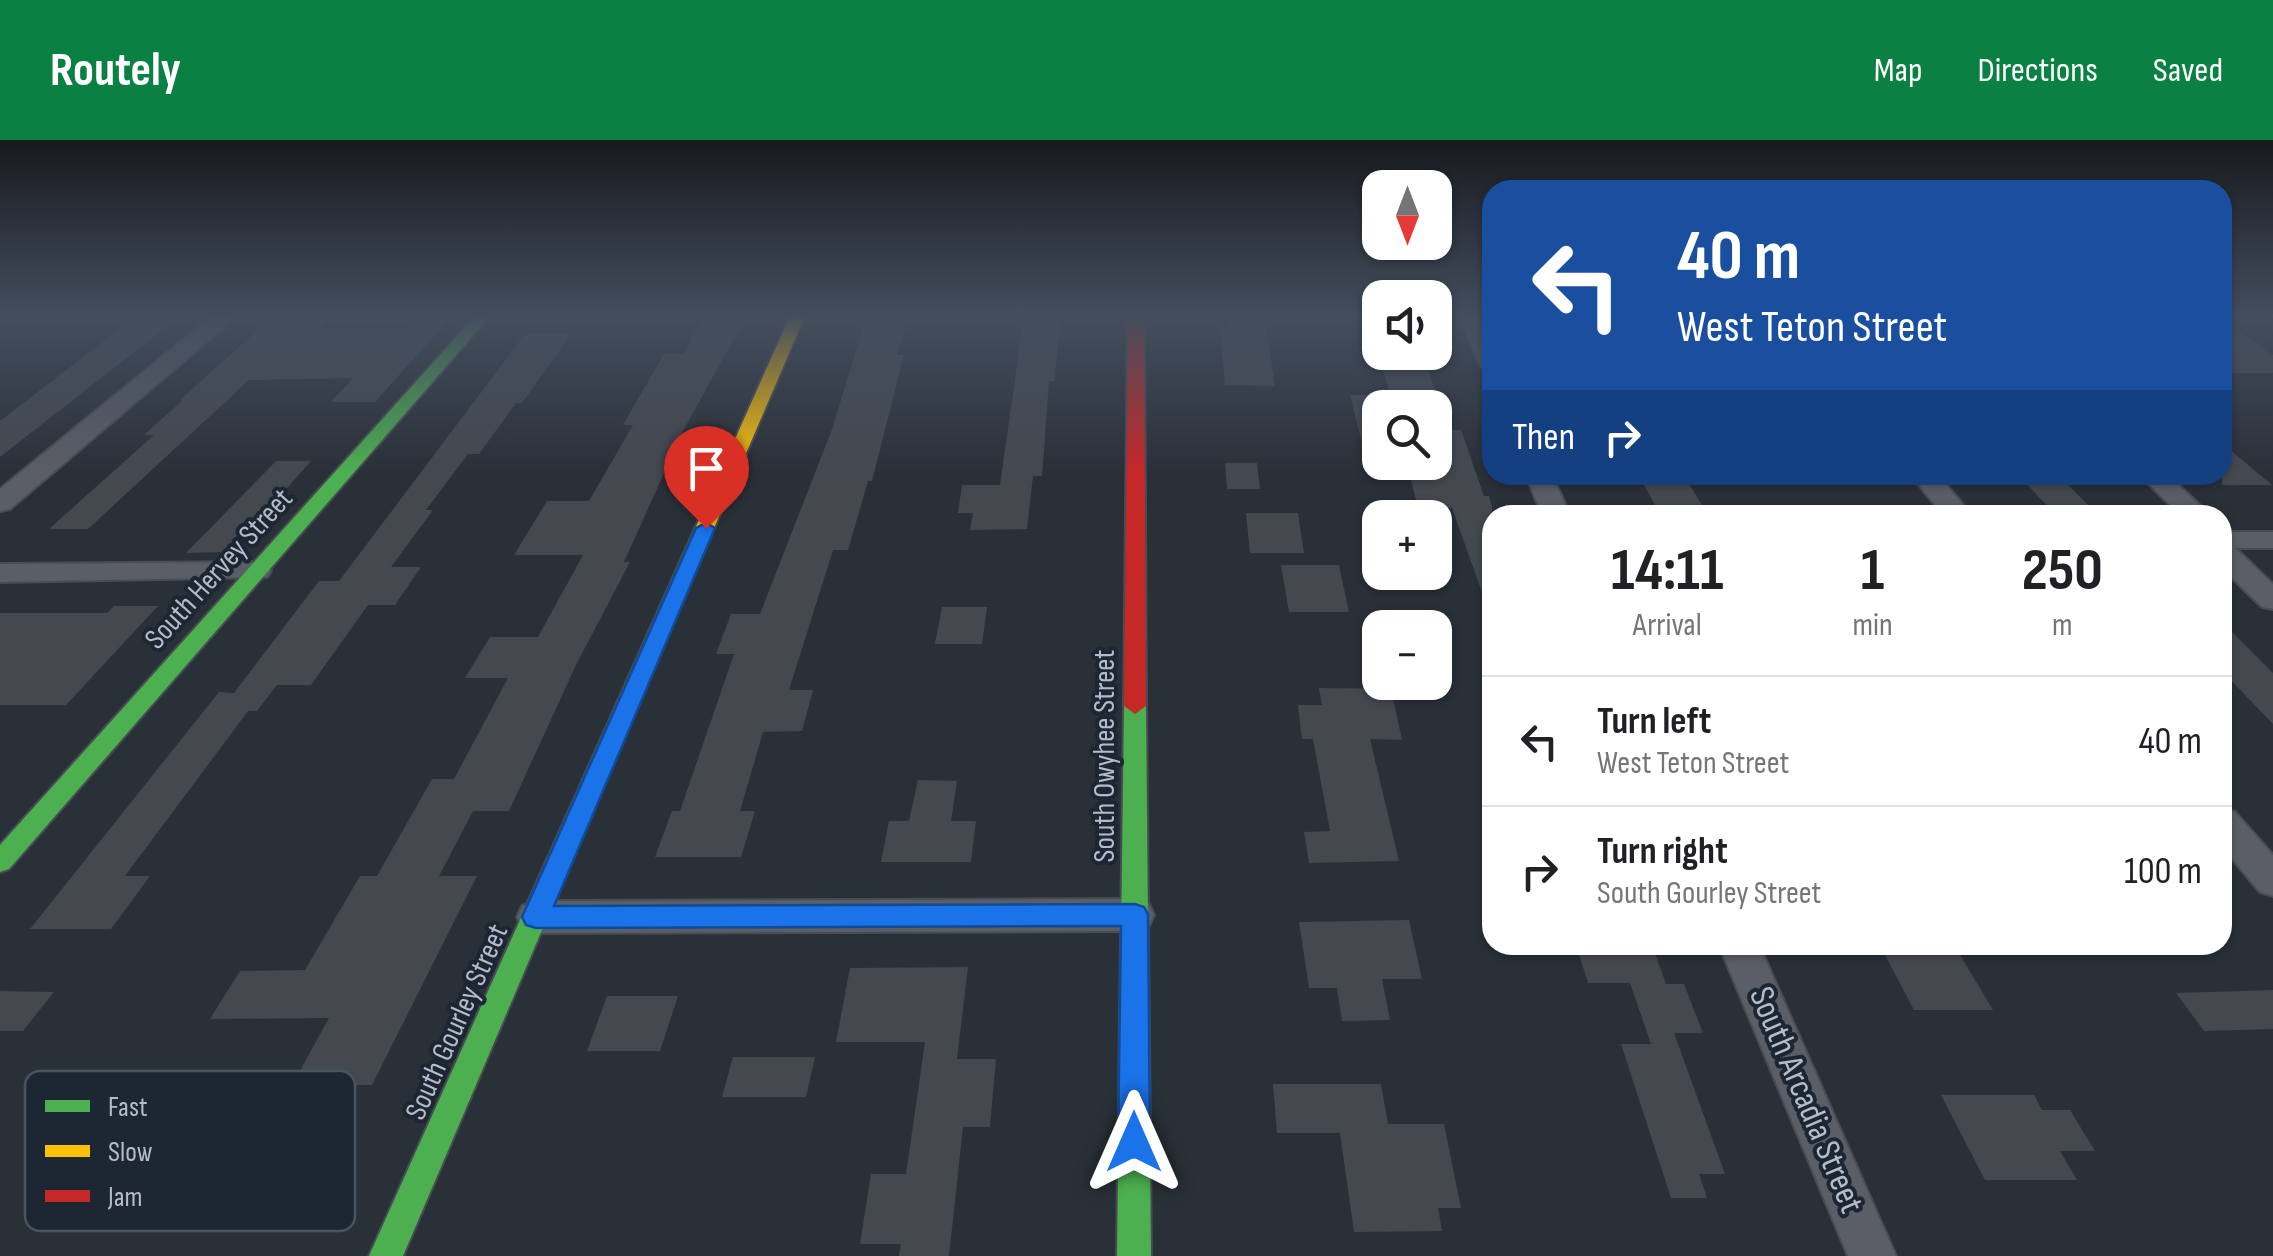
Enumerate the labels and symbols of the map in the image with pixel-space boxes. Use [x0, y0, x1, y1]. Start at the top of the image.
north arrow [1362, 170, 1452, 260]
pin [664, 426, 749, 529]
street label: South Hervey Street [137, 481, 301, 657]
street label: South Owyhee Street [1087, 650, 1123, 862]
street label: South Gourley Street [398, 919, 516, 1125]
street label: South Arcadia Street [1739, 980, 1873, 1220]
legend [25, 1071, 355, 1231]
position arrow [1082, 1090, 1186, 1194]
text: Fast [108, 1091, 147, 1124]
text: Slow [108, 1136, 153, 1169]
text: Jam [107, 1181, 143, 1214]

